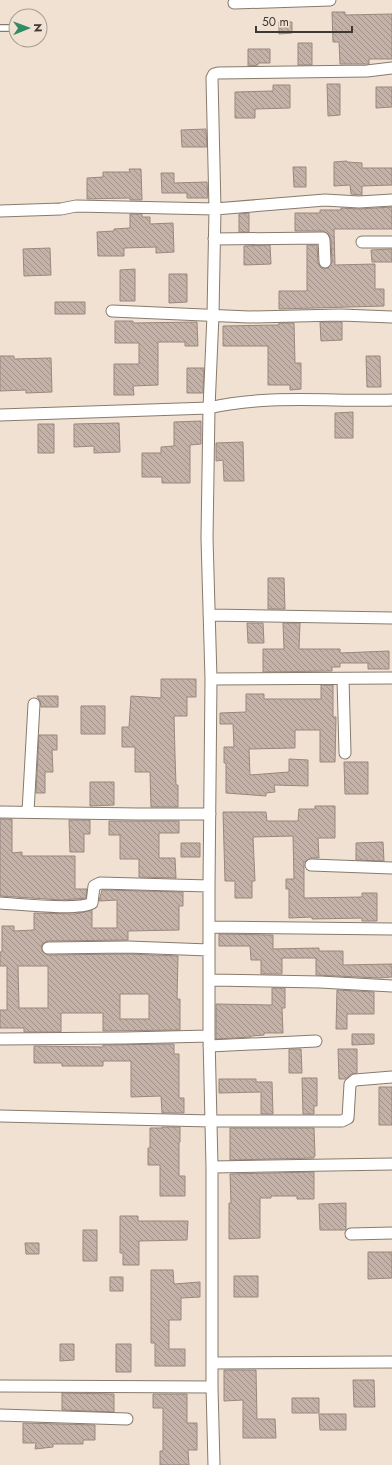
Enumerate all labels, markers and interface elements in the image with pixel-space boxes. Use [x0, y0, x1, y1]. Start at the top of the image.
north arrow [8, 8, 48, 48]
scale bar [256, 8, 352, 34]
text: 50 m [262, 13, 289, 31]
text: N [30, 23, 46, 32]

